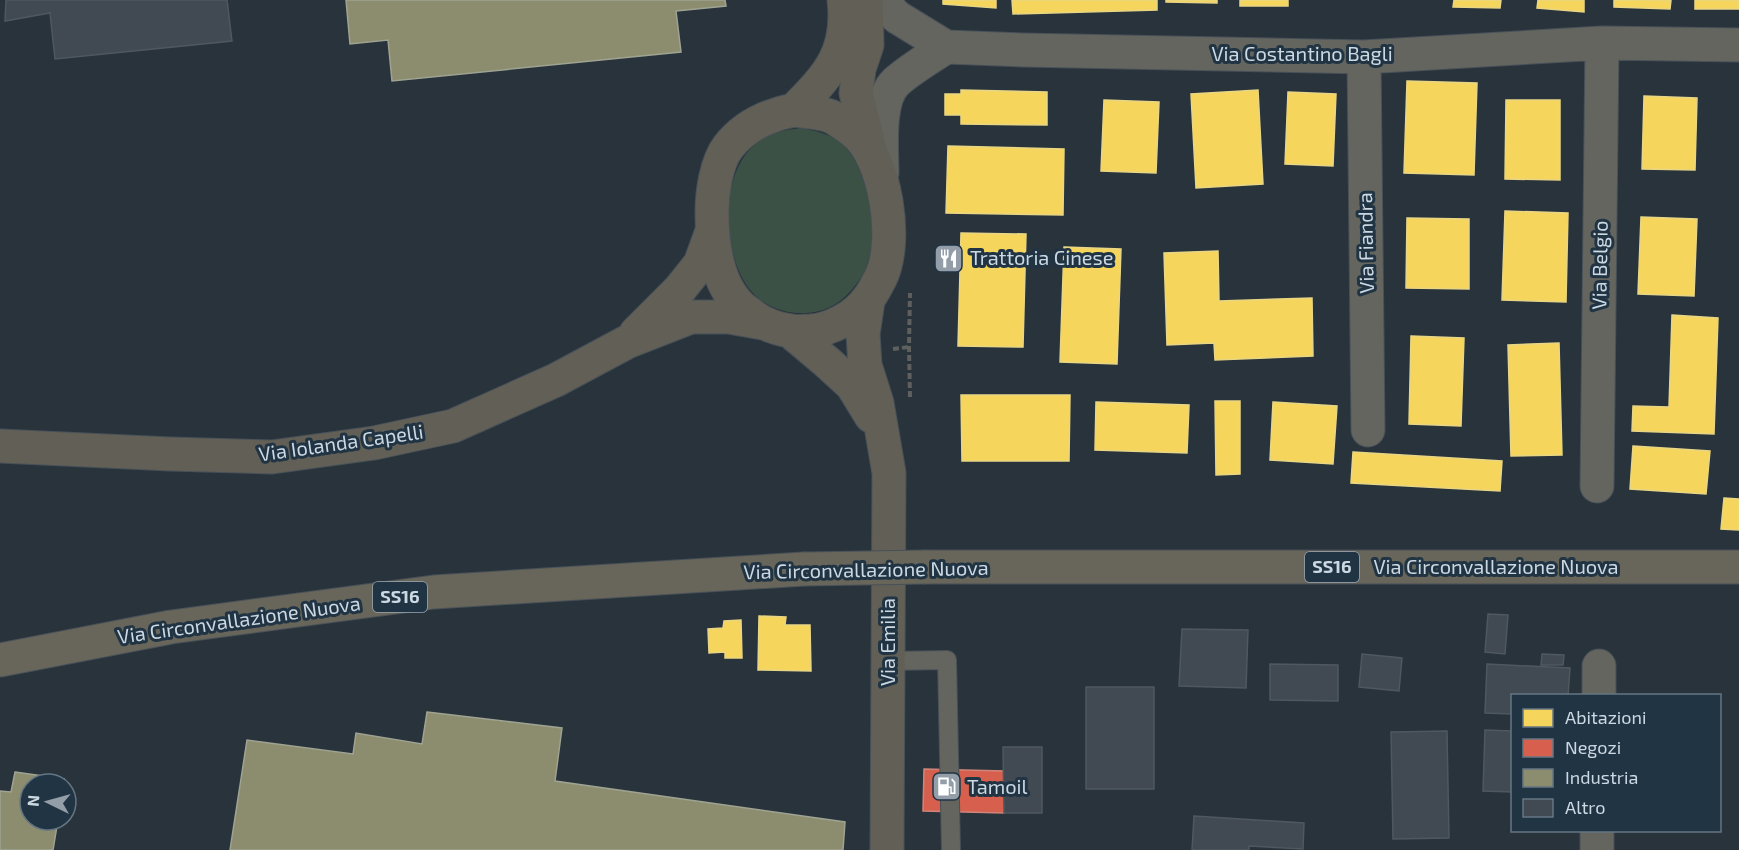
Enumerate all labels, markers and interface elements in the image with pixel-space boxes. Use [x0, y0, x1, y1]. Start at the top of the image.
street label: Via Costantino Bagli [1211, 41, 1393, 65]
street label: Via Fiandra [1352, 192, 1378, 294]
street label: Via Belgio [1586, 220, 1612, 310]
restaurant icon: Trattoria Cinese [933, 242, 965, 274]
place label: Trattoria Cinese [970, 245, 1113, 269]
street label: Via Iolanda Capelli [257, 419, 425, 465]
road number: SS16 [1305, 552, 1359, 582]
street label: Via Circonvallazione Nuova [1373, 554, 1619, 578]
street label: Via Circonvallazione Nuova [743, 555, 989, 583]
road number: SS16 [373, 582, 427, 612]
street label: Via Circonvallazione Nuova [116, 590, 362, 648]
street label: Via Emilia [875, 598, 899, 686]
legend [1511, 694, 1721, 832]
text: Abitazioni [1565, 706, 1646, 728]
text: Negozi [1565, 736, 1621, 758]
text: Industria [1565, 766, 1638, 788]
fuel station icon: Tamoil [930, 771, 962, 803]
north arrow [18, 772, 78, 832]
place label: Tamoil [967, 774, 1028, 798]
text: N [23, 794, 43, 807]
text: Altro [1565, 796, 1605, 818]

